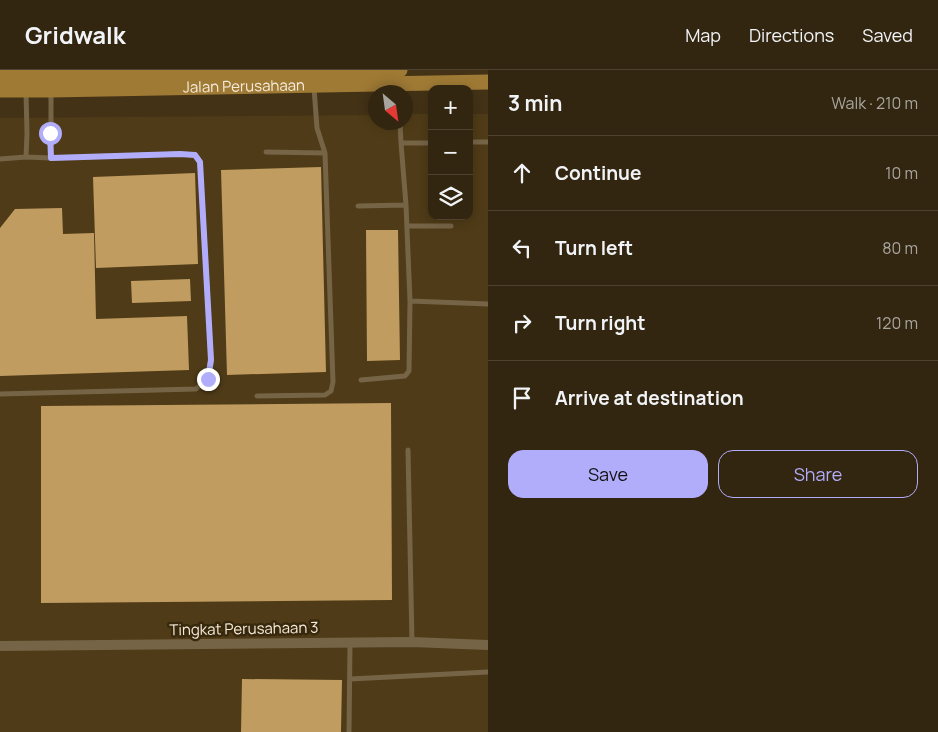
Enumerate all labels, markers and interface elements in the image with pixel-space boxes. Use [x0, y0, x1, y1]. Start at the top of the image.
text: Gridwalk [25, 18, 126, 51]
text: Map [685, 23, 721, 47]
text: Directions [749, 23, 834, 47]
text: Saved [862, 23, 913, 47]
street label: Jalan Perusahaan [183, 74, 305, 98]
north arrow [368, 85, 413, 130]
map controls [428, 85, 473, 220]
button: + [428, 85, 473, 130]
text: 3 min [508, 89, 562, 117]
text: Walk · 210 m [831, 92, 918, 114]
route start [39, 122, 62, 145]
button: − [428, 130, 473, 175]
icon: ahead [508, 159, 536, 187]
text: Continue [555, 160, 641, 186]
text: 10 m [885, 162, 918, 184]
button: layers [428, 175, 473, 220]
icon: left [508, 234, 536, 262]
text: Turn left [555, 235, 633, 261]
text: 80 m [882, 237, 918, 259]
icon: right [508, 309, 536, 337]
text: Turn right [555, 310, 645, 336]
text: 120 m [876, 312, 918, 334]
route end [197, 368, 220, 391]
icon: arrive [508, 384, 536, 412]
text: Arrive at destination [555, 385, 744, 411]
button: Save [508, 450, 708, 498]
button: Share [718, 450, 918, 498]
street label: Tingkat Perusahaan 3 [169, 617, 319, 640]

